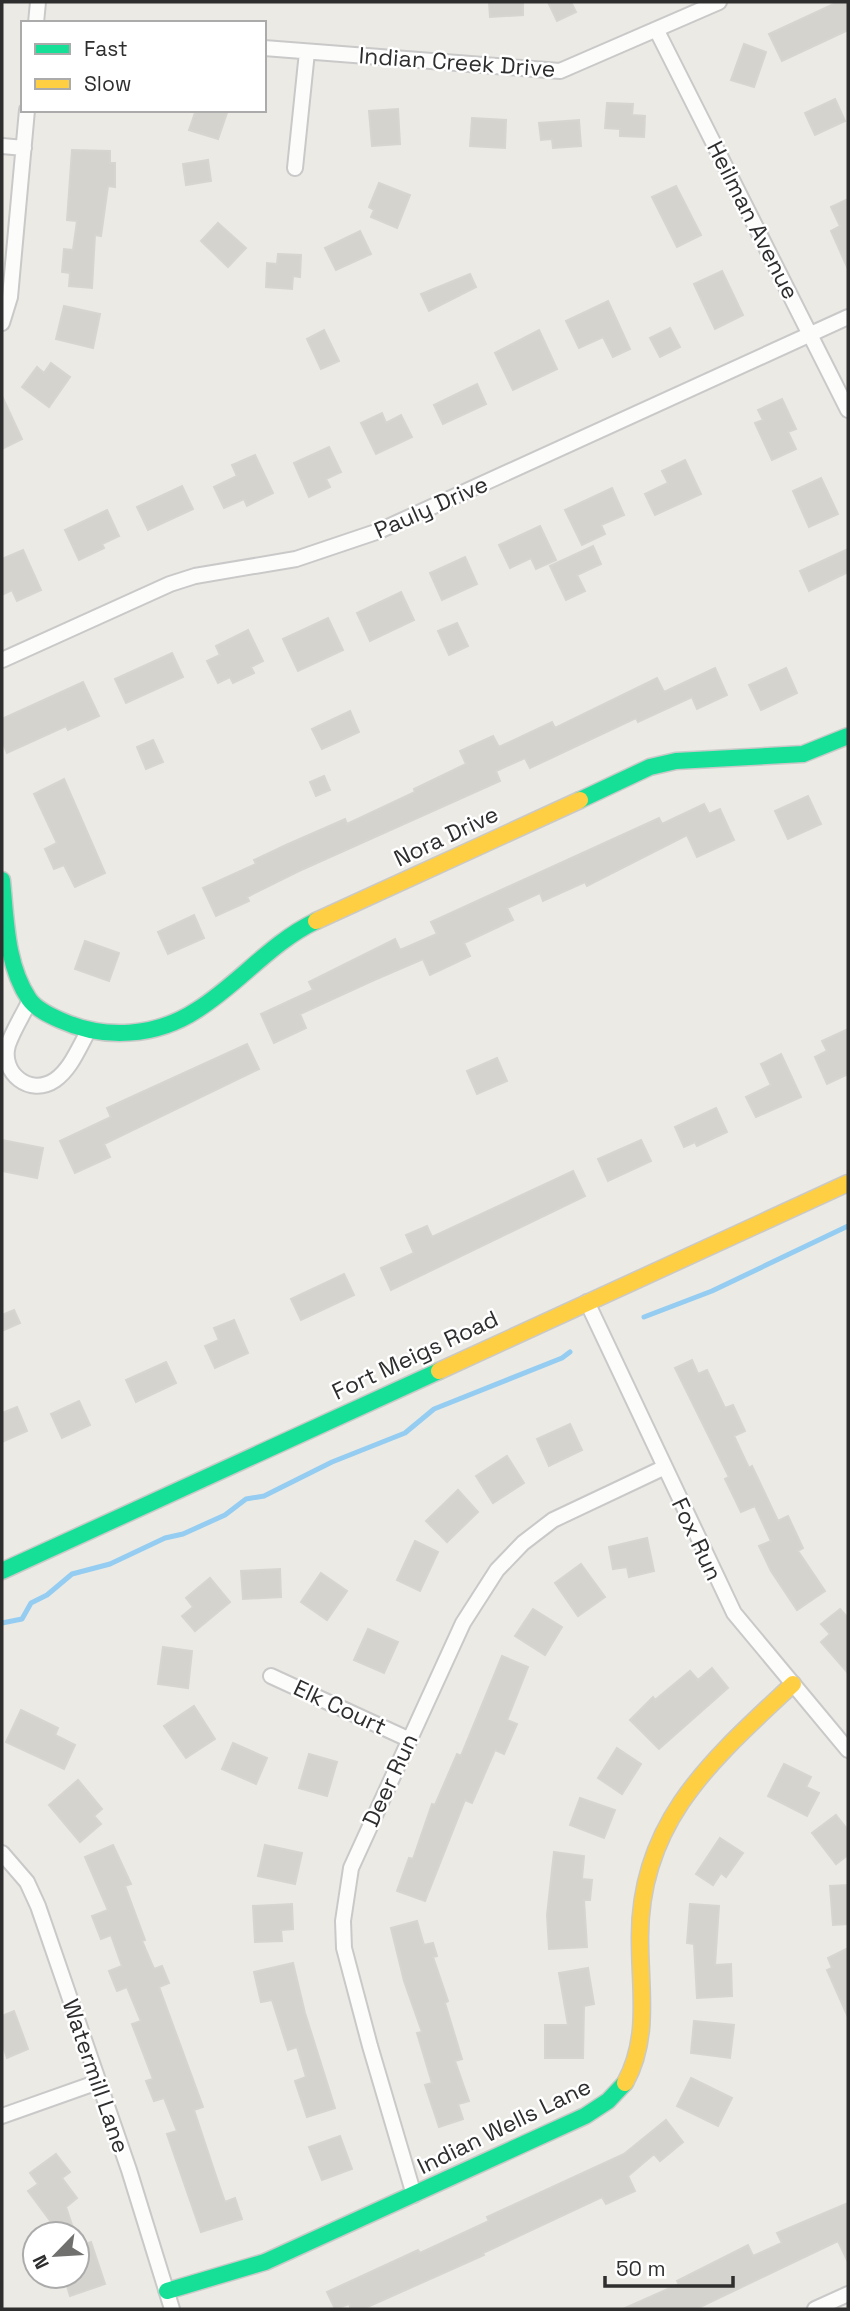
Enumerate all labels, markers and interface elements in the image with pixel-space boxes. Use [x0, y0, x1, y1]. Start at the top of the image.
legend [21, 21, 266, 112]
text: Fast [84, 35, 128, 62]
street label: Indian Creek Drive [358, 40, 556, 84]
text: Slow [84, 70, 132, 97]
street label: Heilman Avenue [700, 136, 806, 304]
street label: Pauly Drive [369, 469, 493, 545]
street label: Nora Drive [389, 799, 503, 873]
street label: Fort Meigs Road [327, 1303, 503, 1407]
street label: Fox Run [665, 1493, 729, 1585]
street label: Elk Court [289, 1672, 391, 1742]
street label: Deer Run [355, 1728, 425, 1832]
street label: Watermill Lane [56, 1995, 136, 2157]
street label: Indian Wells Lane [412, 2071, 596, 2181]
north arrow [21, 2220, 91, 2290]
scale bar [605, 2244, 733, 2288]
text: N [27, 2251, 55, 2273]
text: 50 m [616, 2255, 666, 2282]

